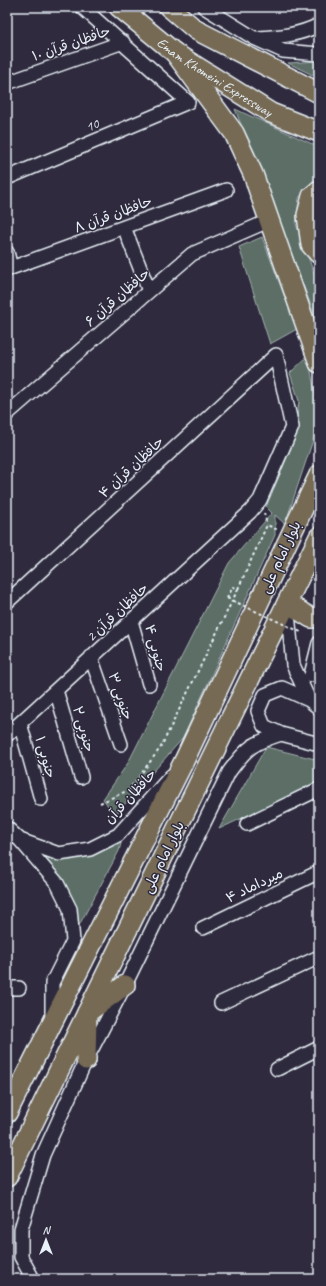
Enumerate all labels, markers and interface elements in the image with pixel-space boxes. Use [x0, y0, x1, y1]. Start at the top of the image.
street label: حافظان قرآن ۱۰ [30, 22, 112, 65]
street label: Emam Khomeini Expressway [154, 34, 276, 121]
street label: 10 [83, 115, 103, 136]
street label: حافظان قرآن ۸ [72, 193, 154, 236]
street label: حافظان قرآن ۶ [81, 265, 153, 330]
street label: حافظان قرآن ۴ [95, 433, 167, 502]
street label: بلوار امام علی [256, 518, 306, 597]
street label: حافظان قرآن 2 [83, 579, 152, 645]
street label: جنوبی ۴ [140, 623, 170, 674]
street label: جنوبی ۳ [104, 670, 137, 722]
street label: جنوبی ۲ [68, 704, 98, 754]
street label: جنوبی ۱ [31, 734, 60, 780]
street label: حافظان قرآن [101, 765, 160, 827]
street label: بلوار امام علی [139, 819, 190, 897]
street label: میرداماد ۴ [223, 864, 285, 907]
north arrow [26, 1220, 66, 1260]
text: N [43, 1223, 52, 1237]

